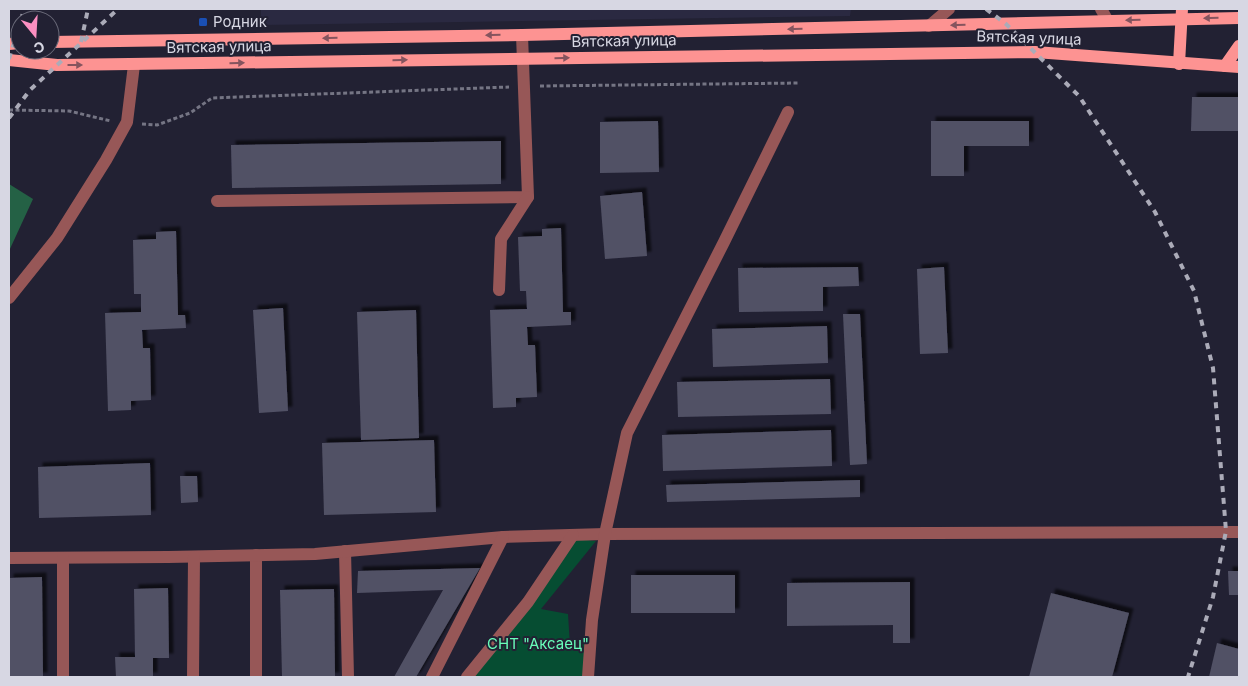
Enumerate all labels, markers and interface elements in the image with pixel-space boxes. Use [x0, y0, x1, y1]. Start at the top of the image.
north arrow [10, 10, 60, 60]
place label: Родник [213, 12, 267, 31]
one-way arrow [1202, 14, 1218, 22]
marker: Родник [197, 16, 209, 28]
one-way arrow [1125, 16, 1141, 24]
one-way arrow [949, 22, 965, 30]
one-way arrow [787, 25, 803, 33]
street label: Вятская улица [976, 26, 1082, 49]
street label: Вятская улица [571, 30, 677, 51]
one-way arrow [485, 31, 501, 39]
one-way arrow [322, 34, 338, 42]
street label: Вятская улица [166, 36, 272, 57]
text: С [32, 38, 47, 58]
one-way arrow [554, 53, 570, 61]
one-way arrow [392, 56, 408, 64]
one-way arrow [229, 59, 245, 67]
one-way arrow [67, 61, 83, 69]
park label: СНТ "Аксаец" [487, 634, 589, 653]

